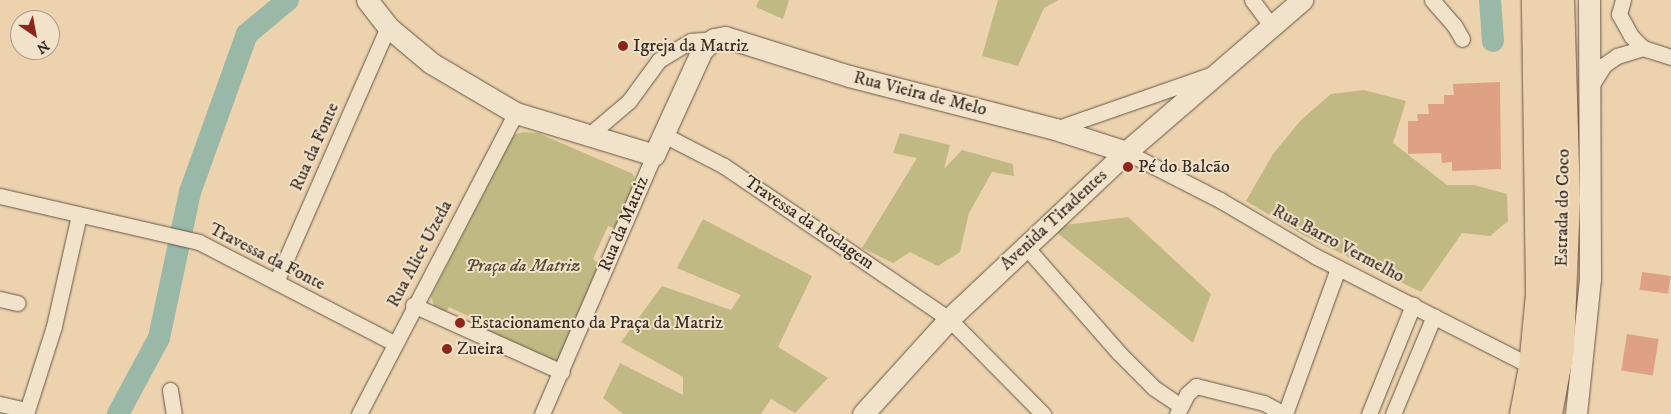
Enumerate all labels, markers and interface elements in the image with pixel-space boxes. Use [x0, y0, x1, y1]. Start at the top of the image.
north arrow [10, 10, 60, 60]
place label: Igreja da Matriz [633, 35, 749, 57]
text: N [33, 36, 52, 57]
marker: Igreja da Matriz [617, 40, 629, 52]
street label: Rua Vieira de Melo [851, 67, 989, 121]
street label: Rua da Fonte [286, 100, 344, 194]
street label: Estrada do Coco [1551, 149, 1575, 267]
place label: Pé do Balcão [1138, 156, 1230, 178]
marker: Pé do Balcão [1122, 161, 1134, 173]
street label: Avenida Tiradentes [996, 165, 1112, 275]
street label: Travessa da Rodagem [740, 171, 878, 275]
street label: Rua da Matriz [594, 173, 654, 275]
street label: Rua Alice Uzeda [383, 197, 457, 311]
street label: Rua Barro Vermelho [1268, 200, 1408, 288]
street label: Travessa da Fonte [205, 219, 329, 295]
park label: Praça da Matriz [465, 255, 581, 277]
place label: Estacionamento da Praça da Matriz [470, 312, 723, 334]
marker: Estacionamento da Praça da Matriz [454, 317, 466, 329]
place label: Zueira [457, 338, 504, 360]
marker: Zueira [441, 343, 453, 355]

